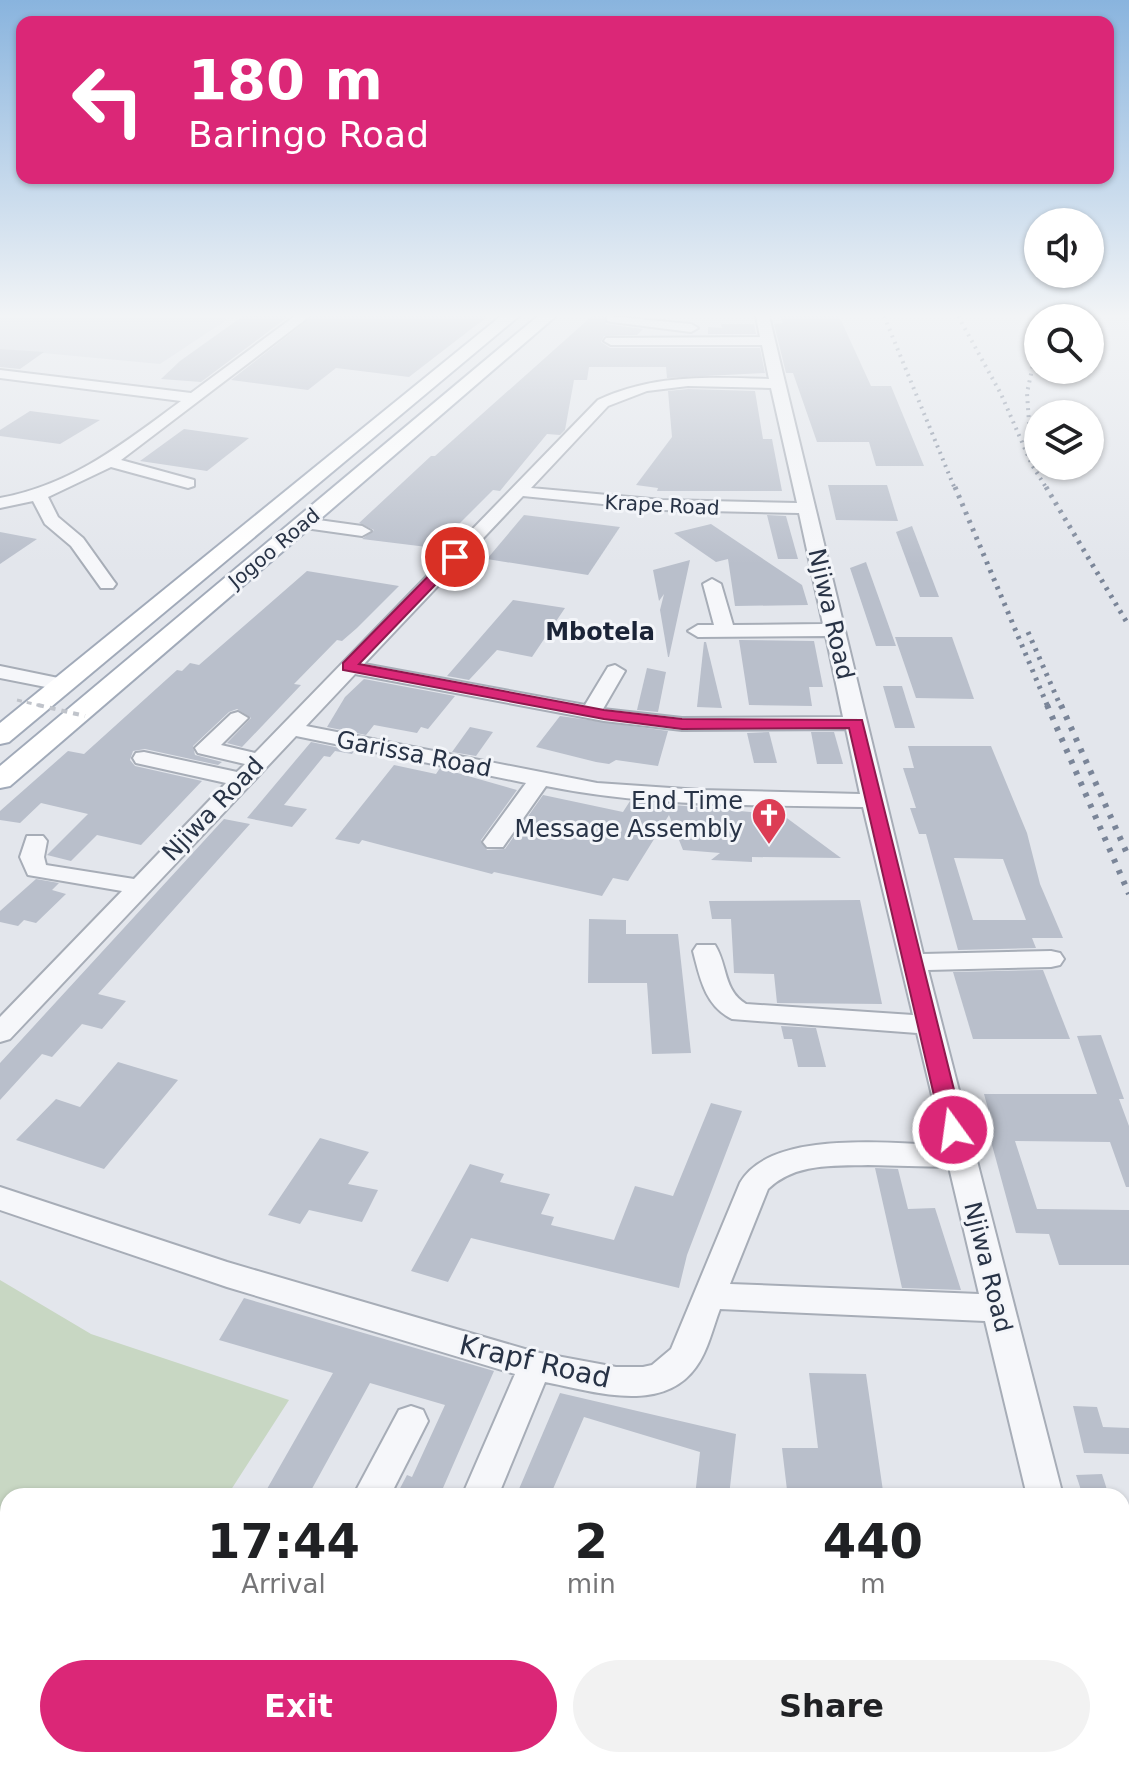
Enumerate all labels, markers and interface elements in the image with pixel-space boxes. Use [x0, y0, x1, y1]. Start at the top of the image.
text: 180 m [188, 47, 383, 112]
icon: left [56, 48, 160, 152]
text: Baringo Road [188, 114, 429, 155]
map controls [1024, 208, 1104, 480]
button: sound [1024, 208, 1104, 288]
button: search [1024, 304, 1104, 384]
button: layers [1024, 400, 1104, 480]
street label: Krape Road [604, 490, 720, 520]
street label: Jogoo Road [222, 503, 325, 594]
pin [421, 523, 489, 591]
icon: arrive [433, 535, 477, 579]
street label: Njiwa Road [802, 546, 860, 682]
district label: Mbotela [545, 618, 655, 646]
street label: Garissa Road [334, 725, 494, 783]
street label: Njiwa Road [157, 751, 269, 867]
place label: End Time Message Assembly [515, 787, 743, 843]
church icon: End Time Message Assembly [750, 796, 788, 846]
position arrow [911, 1088, 995, 1172]
street label: Njiwa Road [958, 1199, 1018, 1335]
street label: Krapf Road [456, 1328, 614, 1395]
text: 17:44 [207, 1513, 360, 1569]
text: 2 [575, 1513, 608, 1569]
text: 440 [823, 1513, 923, 1569]
text: Arrival [241, 1569, 326, 1599]
text: min [567, 1569, 616, 1599]
text: m [860, 1569, 886, 1599]
button: Exit [40, 1660, 557, 1752]
button: Share [573, 1660, 1090, 1752]

